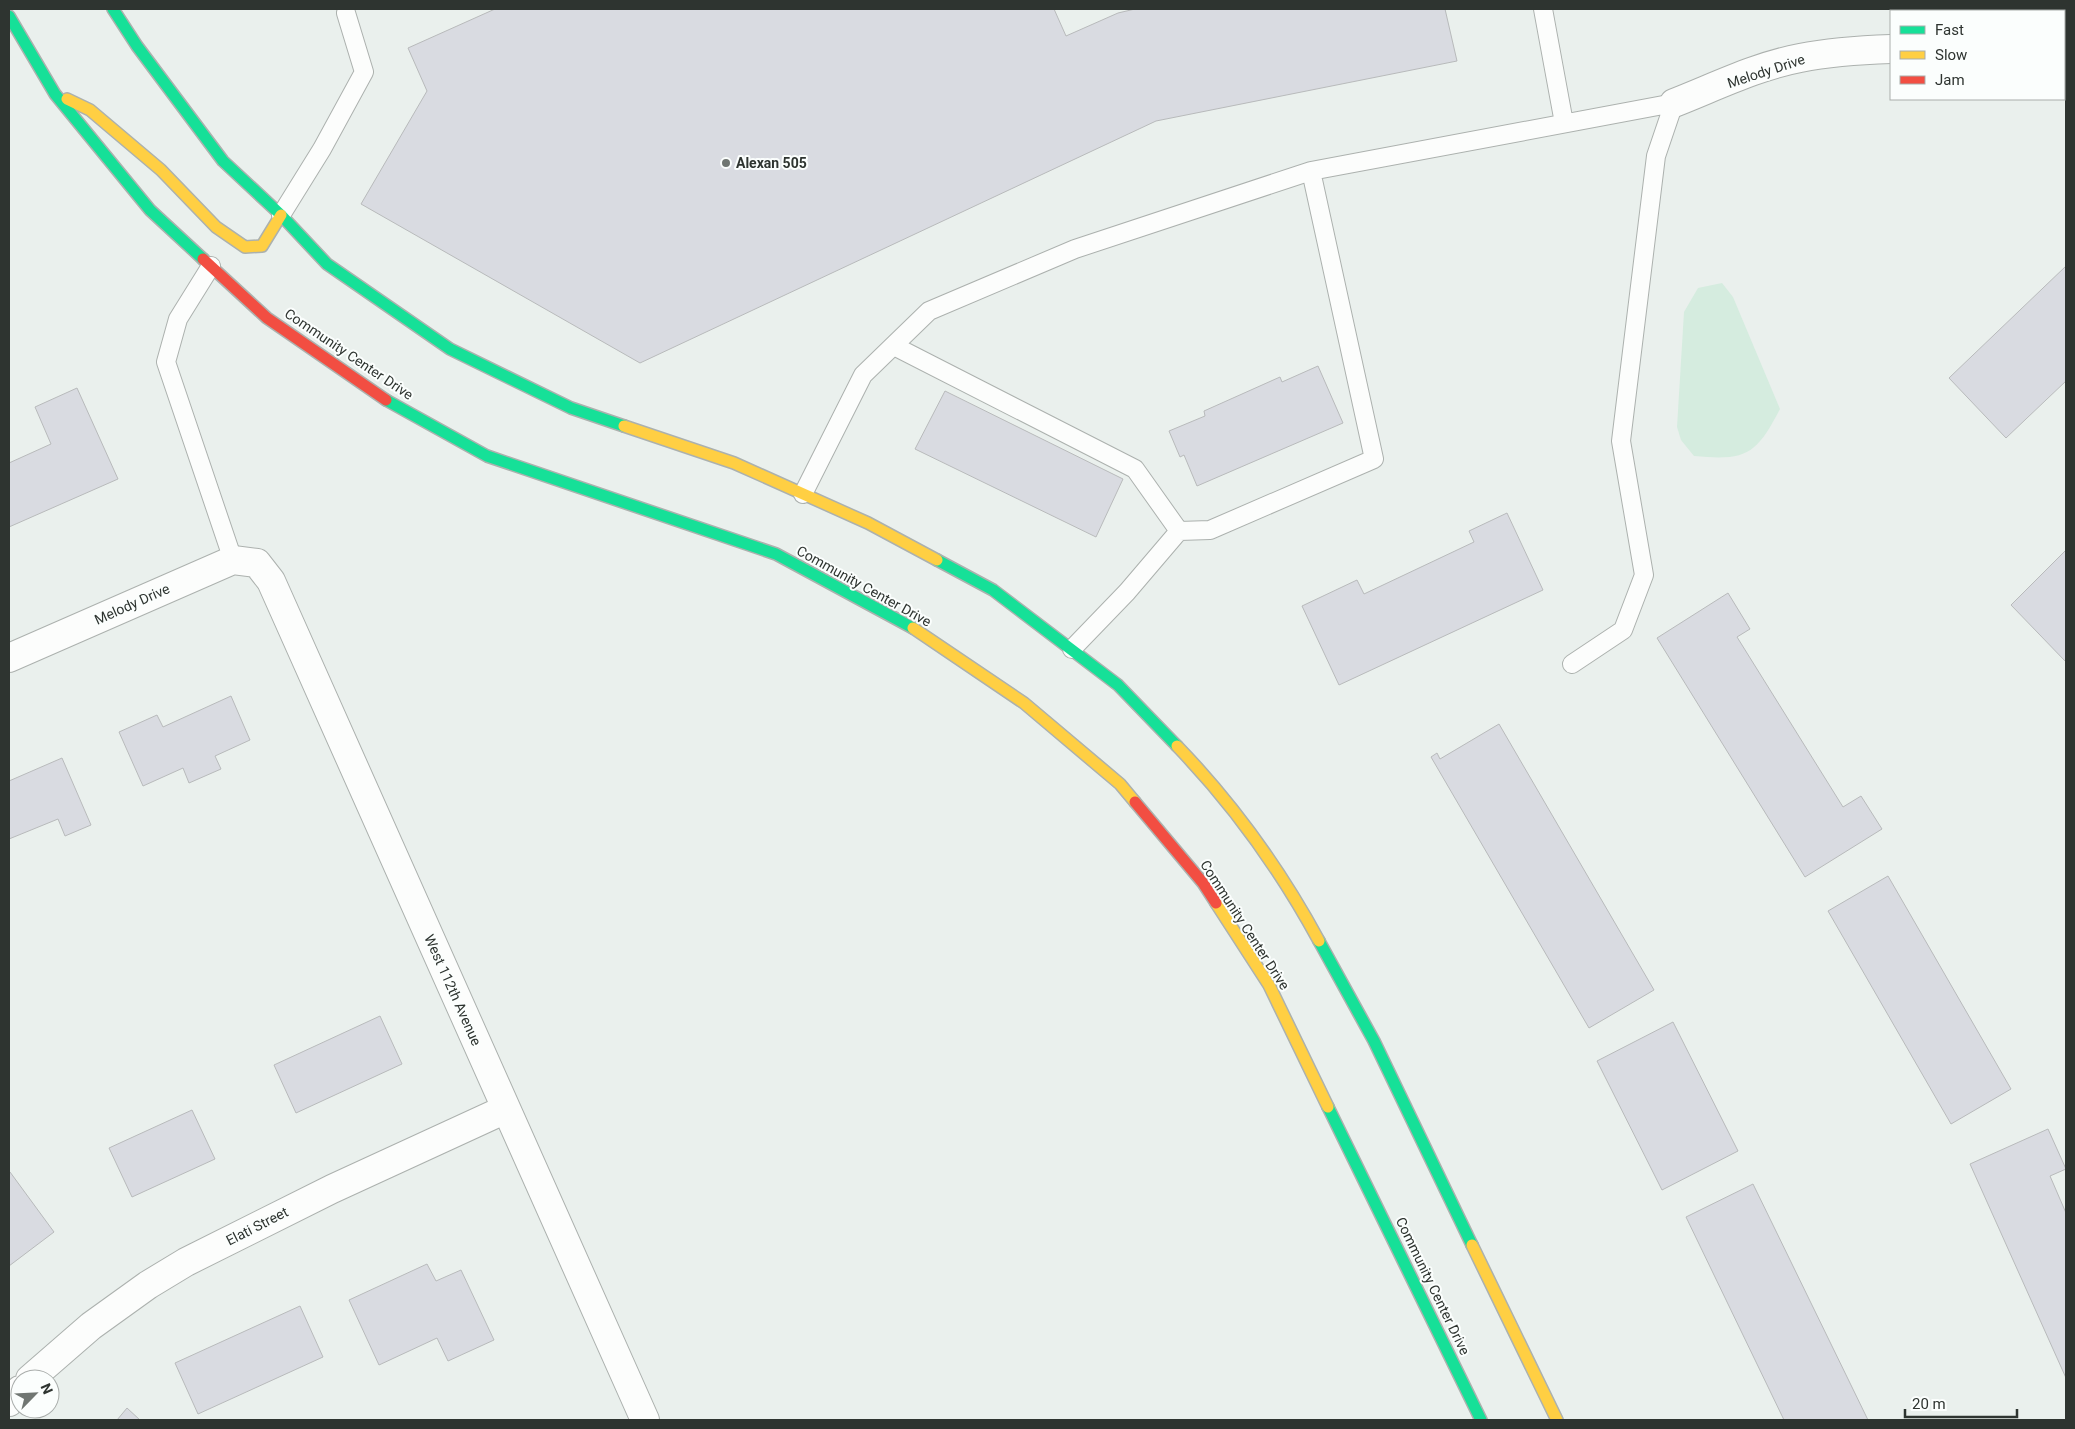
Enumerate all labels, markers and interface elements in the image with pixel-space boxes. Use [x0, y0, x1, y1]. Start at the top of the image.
legend [1890, 10, 2065, 100]
text: Fast [1935, 21, 1964, 39]
text: Slow [1935, 46, 1967, 64]
street label: Melody Drive [1725, 51, 1807, 91]
text: Jam [1935, 71, 1965, 89]
place label: Alexan 505 [736, 155, 807, 171]
marker: Alexan 505 [720, 157, 732, 169]
street label: Community Center Drive [282, 305, 416, 403]
street label: Community Center Drive [794, 542, 934, 630]
street label: Melody Drive [92, 580, 172, 628]
street label: Community Center Drive [1197, 857, 1293, 993]
street label: West 112th Avenue [421, 932, 485, 1048]
street label: Elati Street [223, 1203, 291, 1248]
street label: Community Center Drive [1393, 1215, 1473, 1357]
north arrow [10, 1369, 60, 1419]
text: N [38, 1381, 56, 1396]
scale bar [1905, 1386, 2018, 1418]
text: 20 m [1912, 1395, 1946, 1413]

